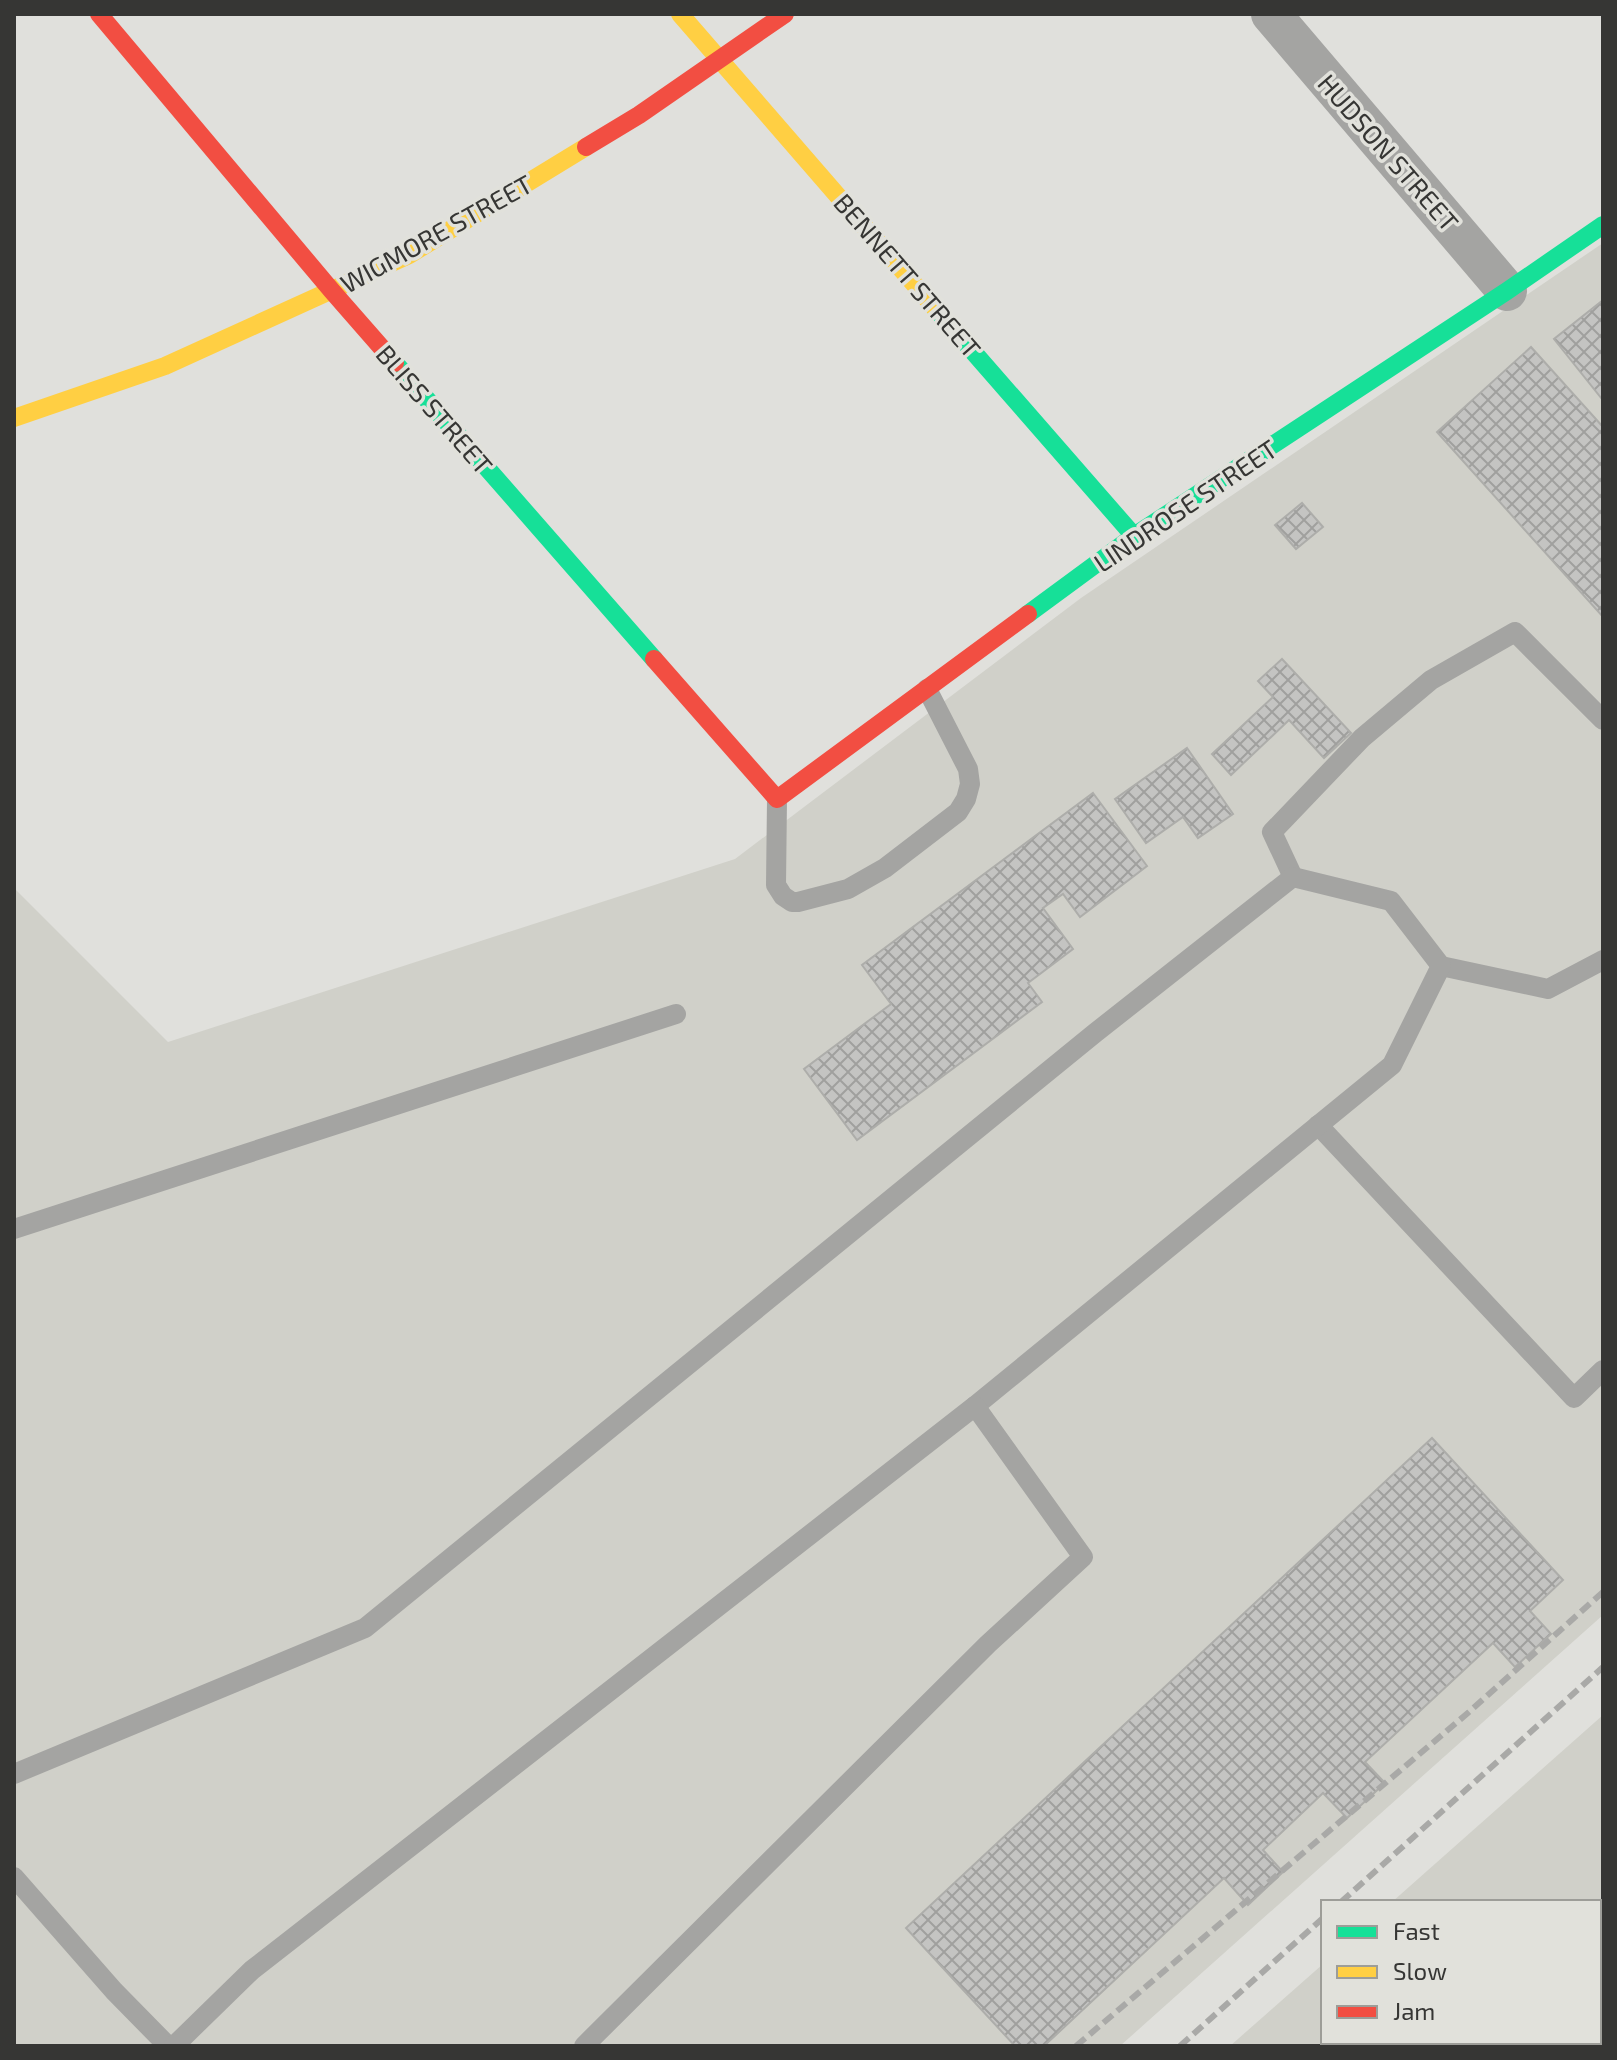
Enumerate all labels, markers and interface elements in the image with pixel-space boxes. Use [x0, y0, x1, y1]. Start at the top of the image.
street label: HUDSON STREET [1312, 67, 1466, 237]
street label: WIGMORE STREET [335, 167, 537, 299]
street label: BENNETT STREET [828, 187, 988, 363]
street label: BLISS STREET [370, 338, 500, 480]
street label: LINDROSE STREET [1088, 432, 1282, 578]
legend [1321, 1900, 1601, 2044]
text: Fast [1393, 1916, 1440, 1945]
text: Slow [1393, 1956, 1447, 1985]
text: Jam [1393, 1996, 1435, 2025]

